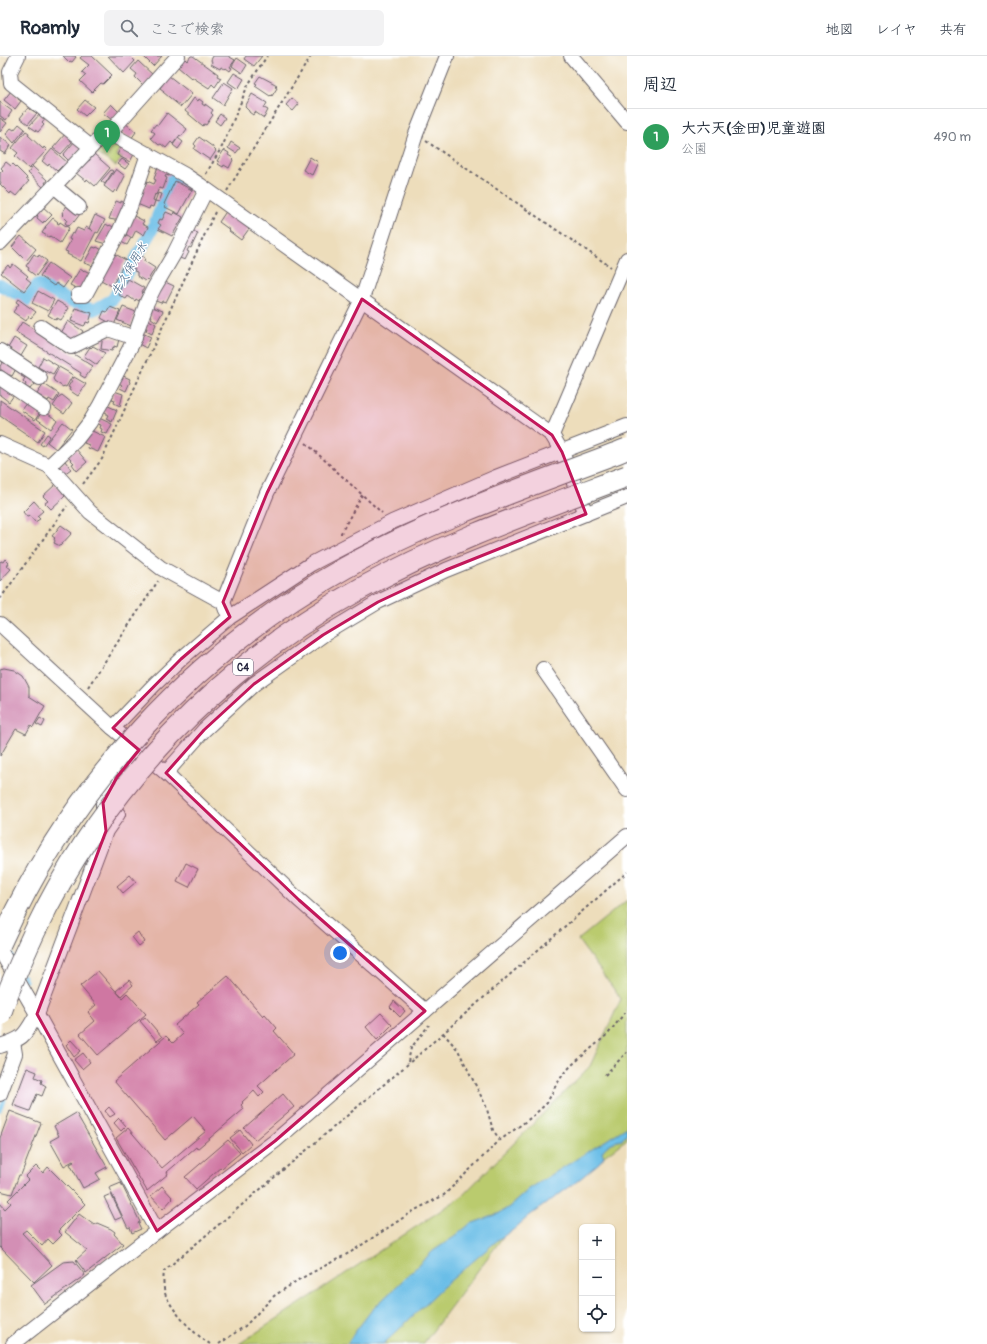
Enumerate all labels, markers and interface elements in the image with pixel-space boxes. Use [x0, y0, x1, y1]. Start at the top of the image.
search box [104, 10, 384, 46]
text: Roamly [20, 16, 80, 40]
icon: search [118, 17, 140, 39]
text: ここで検索 [150, 20, 225, 39]
text: 地図 [826, 21, 854, 38]
text: レイヤ [876, 21, 917, 38]
text: 共有 [939, 21, 967, 38]
text: 周辺 [643, 74, 677, 95]
text: 大六天(金田)児童遊園 [681, 119, 826, 138]
pin: 1 [94, 120, 120, 153]
text: 1 [653, 129, 659, 145]
text: 490 m [934, 129, 971, 145]
text: 公園 [681, 141, 707, 157]
water label: 牛久保用水 [108, 240, 151, 299]
road number: C4 [233, 659, 253, 675]
your location [330, 943, 350, 963]
map controls [579, 1224, 615, 1332]
button: + [579, 1224, 615, 1260]
button: − [579, 1260, 615, 1296]
button: locate [579, 1296, 615, 1332]

